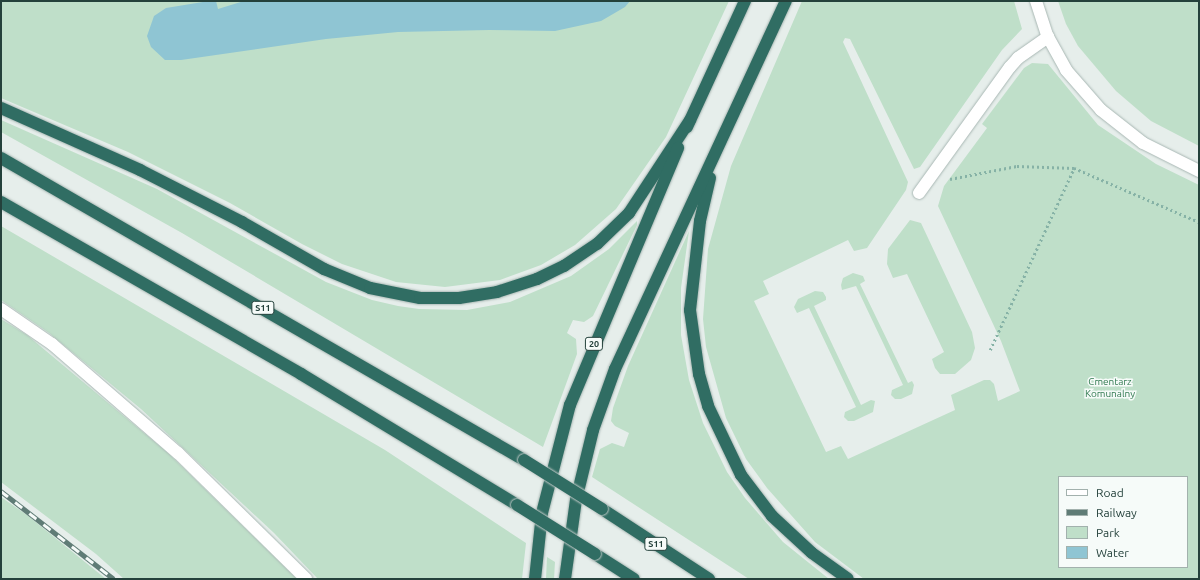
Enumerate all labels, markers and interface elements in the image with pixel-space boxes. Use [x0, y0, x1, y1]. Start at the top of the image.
road number: S11 [251, 301, 275, 315]
road number: 20 [584, 337, 604, 351]
park label: Cmentarz Komunalny [1085, 375, 1135, 398]
legend [1058, 476, 1188, 568]
text: Road [1096, 486, 1124, 499]
text: Railway [1096, 506, 1137, 519]
text: Park [1096, 526, 1120, 539]
road number: S11 [644, 537, 668, 551]
text: Water [1096, 546, 1129, 559]

